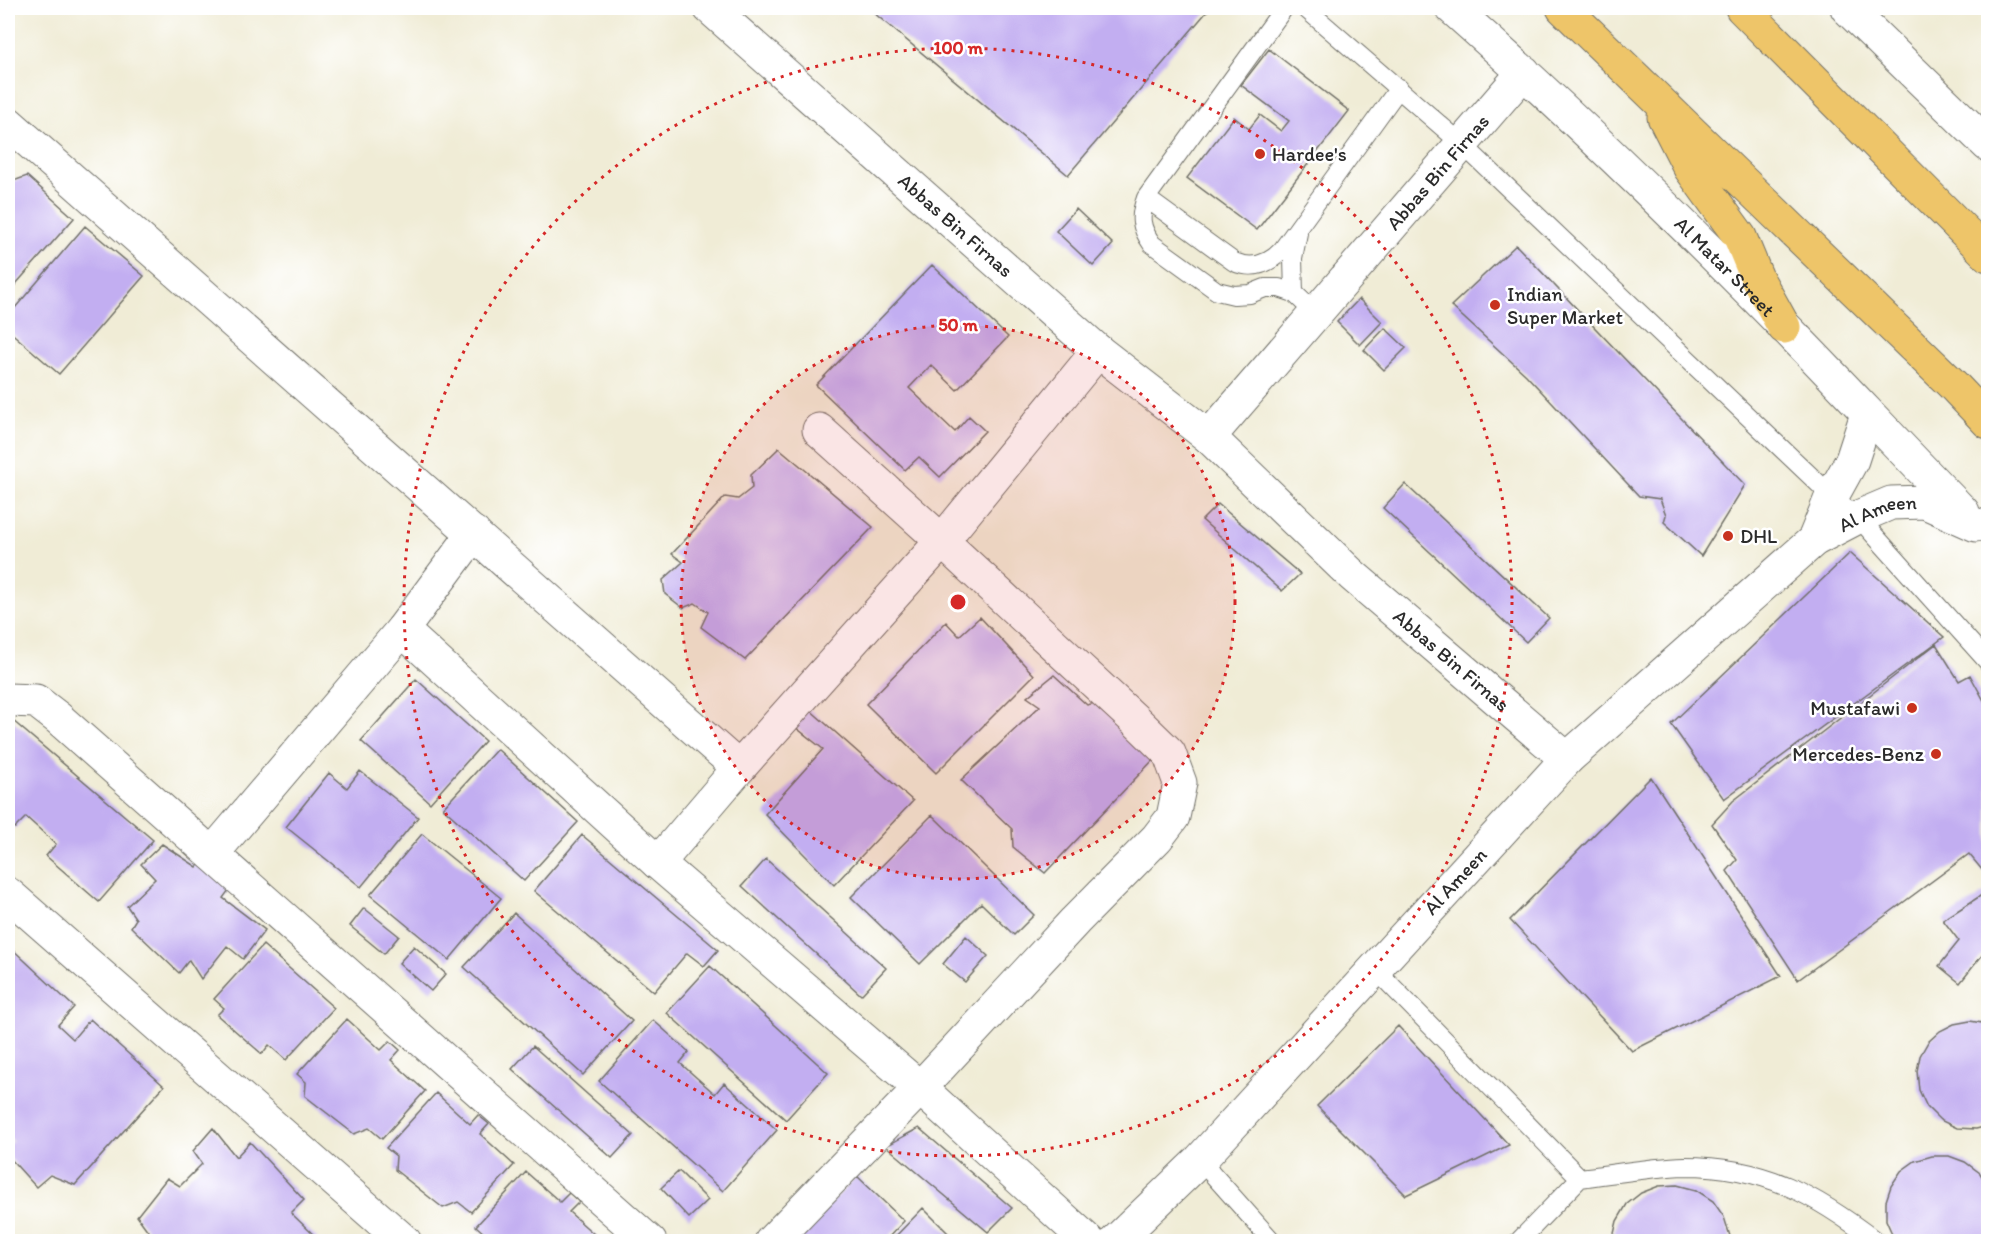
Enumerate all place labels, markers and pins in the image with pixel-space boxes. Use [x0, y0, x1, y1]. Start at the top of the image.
place label: Hardee's [1272, 142, 1347, 166]
marker: Hardee's [1253, 147, 1267, 161]
place label: Indian Super Market [1507, 282, 1624, 329]
marker: Indian Super Market [1488, 298, 1502, 312]
place label: DHL [1740, 524, 1777, 548]
marker: DHL [1721, 529, 1735, 543]
centre of rings [948, 592, 968, 612]
place label: Mustafawi [1810, 696, 1900, 720]
marker: Mustafawi [1905, 701, 1919, 715]
place label: Mercedes-Benz [1792, 742, 1925, 766]
marker: Mercedes-Benz [1929, 747, 1943, 761]

